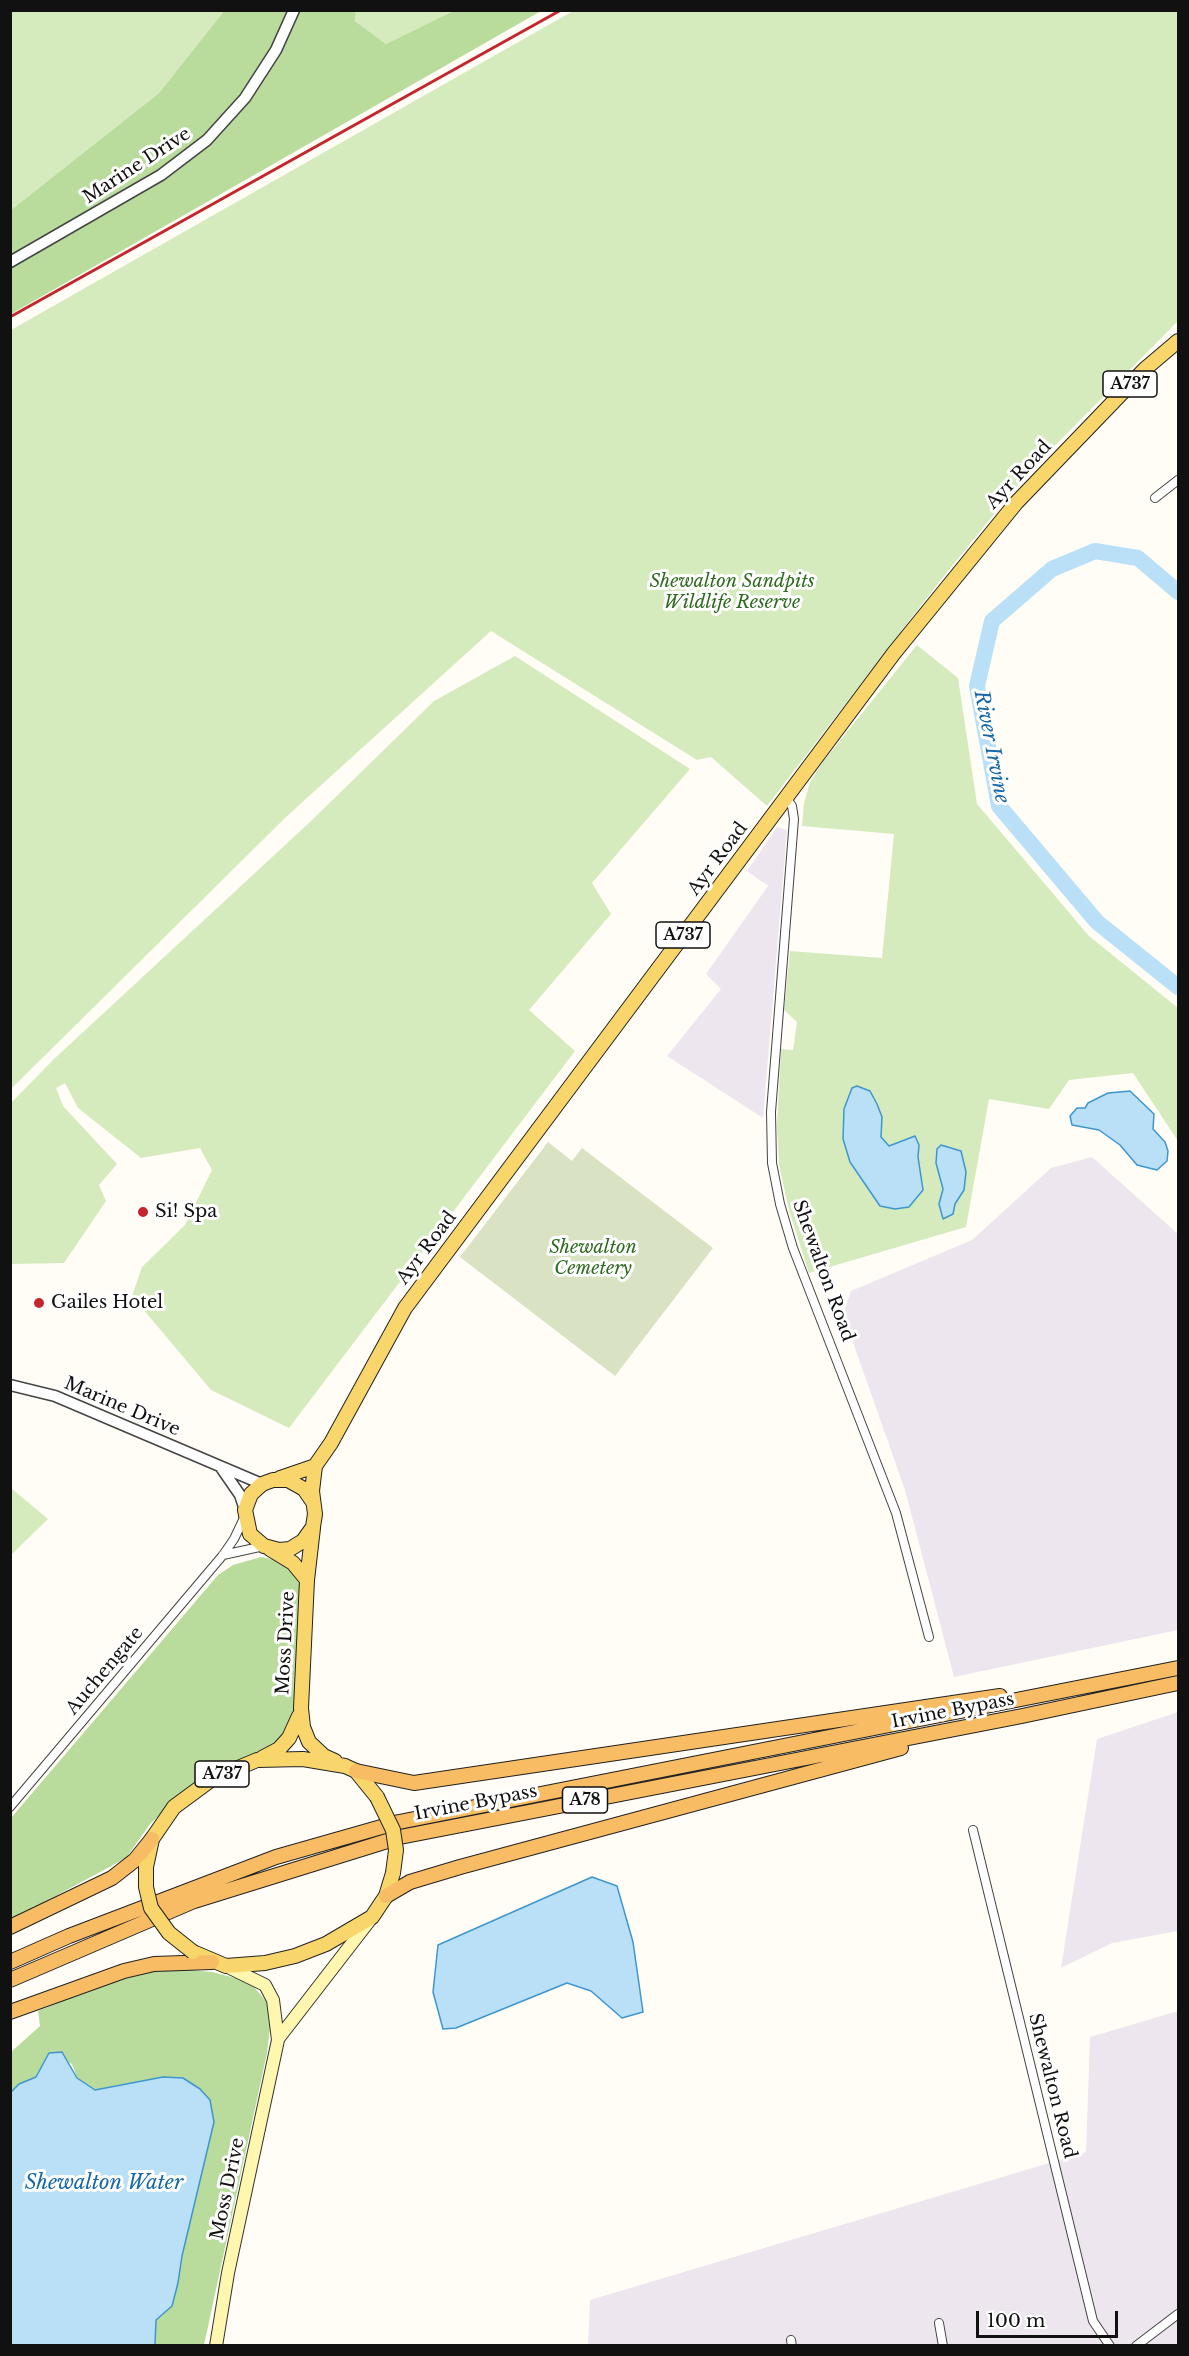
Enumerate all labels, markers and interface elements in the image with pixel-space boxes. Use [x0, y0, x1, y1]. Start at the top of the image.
street label: Marine Drive [79, 123, 195, 209]
road number: A737 [1103, 371, 1157, 397]
street label: Ayr Road [982, 436, 1056, 514]
park label: Shewalton Sandpits Wildlife Reserve [649, 571, 815, 614]
water label: River Irvine [968, 688, 1014, 806]
street label: Ayr Road [684, 818, 752, 900]
road number: A737 [656, 922, 710, 948]
street label: Shewalton Road [787, 1197, 859, 1345]
place label: Si! Spa [155, 1201, 217, 1223]
marker: Si! Spa [136, 1205, 150, 1219]
street label: Ayr Road [393, 1207, 461, 1289]
park label: Shewalton Cemetery [549, 1237, 637, 1280]
place label: Gailes Hotel [51, 1292, 163, 1314]
marker: Gailes Hotel [32, 1296, 46, 1310]
street label: Marine Drive [61, 1373, 183, 1441]
street label: Moss Drive [272, 1591, 300, 1695]
street label: Auchengate [62, 1623, 148, 1719]
street label: Irvine Bypass [890, 1689, 1016, 1733]
road number: A737 [195, 1761, 249, 1787]
street label: Irvine Bypass [413, 1781, 539, 1825]
road number: A78 [562, 1787, 608, 1813]
street label: Shewalton Road [1023, 2011, 1081, 2161]
street label: Moss Drive [207, 2136, 249, 2242]
water label: Shewalton Water [25, 2171, 183, 2195]
scale bar [979, 2299, 1122, 2337]
text: 100 m [987, 2310, 1045, 2332]

